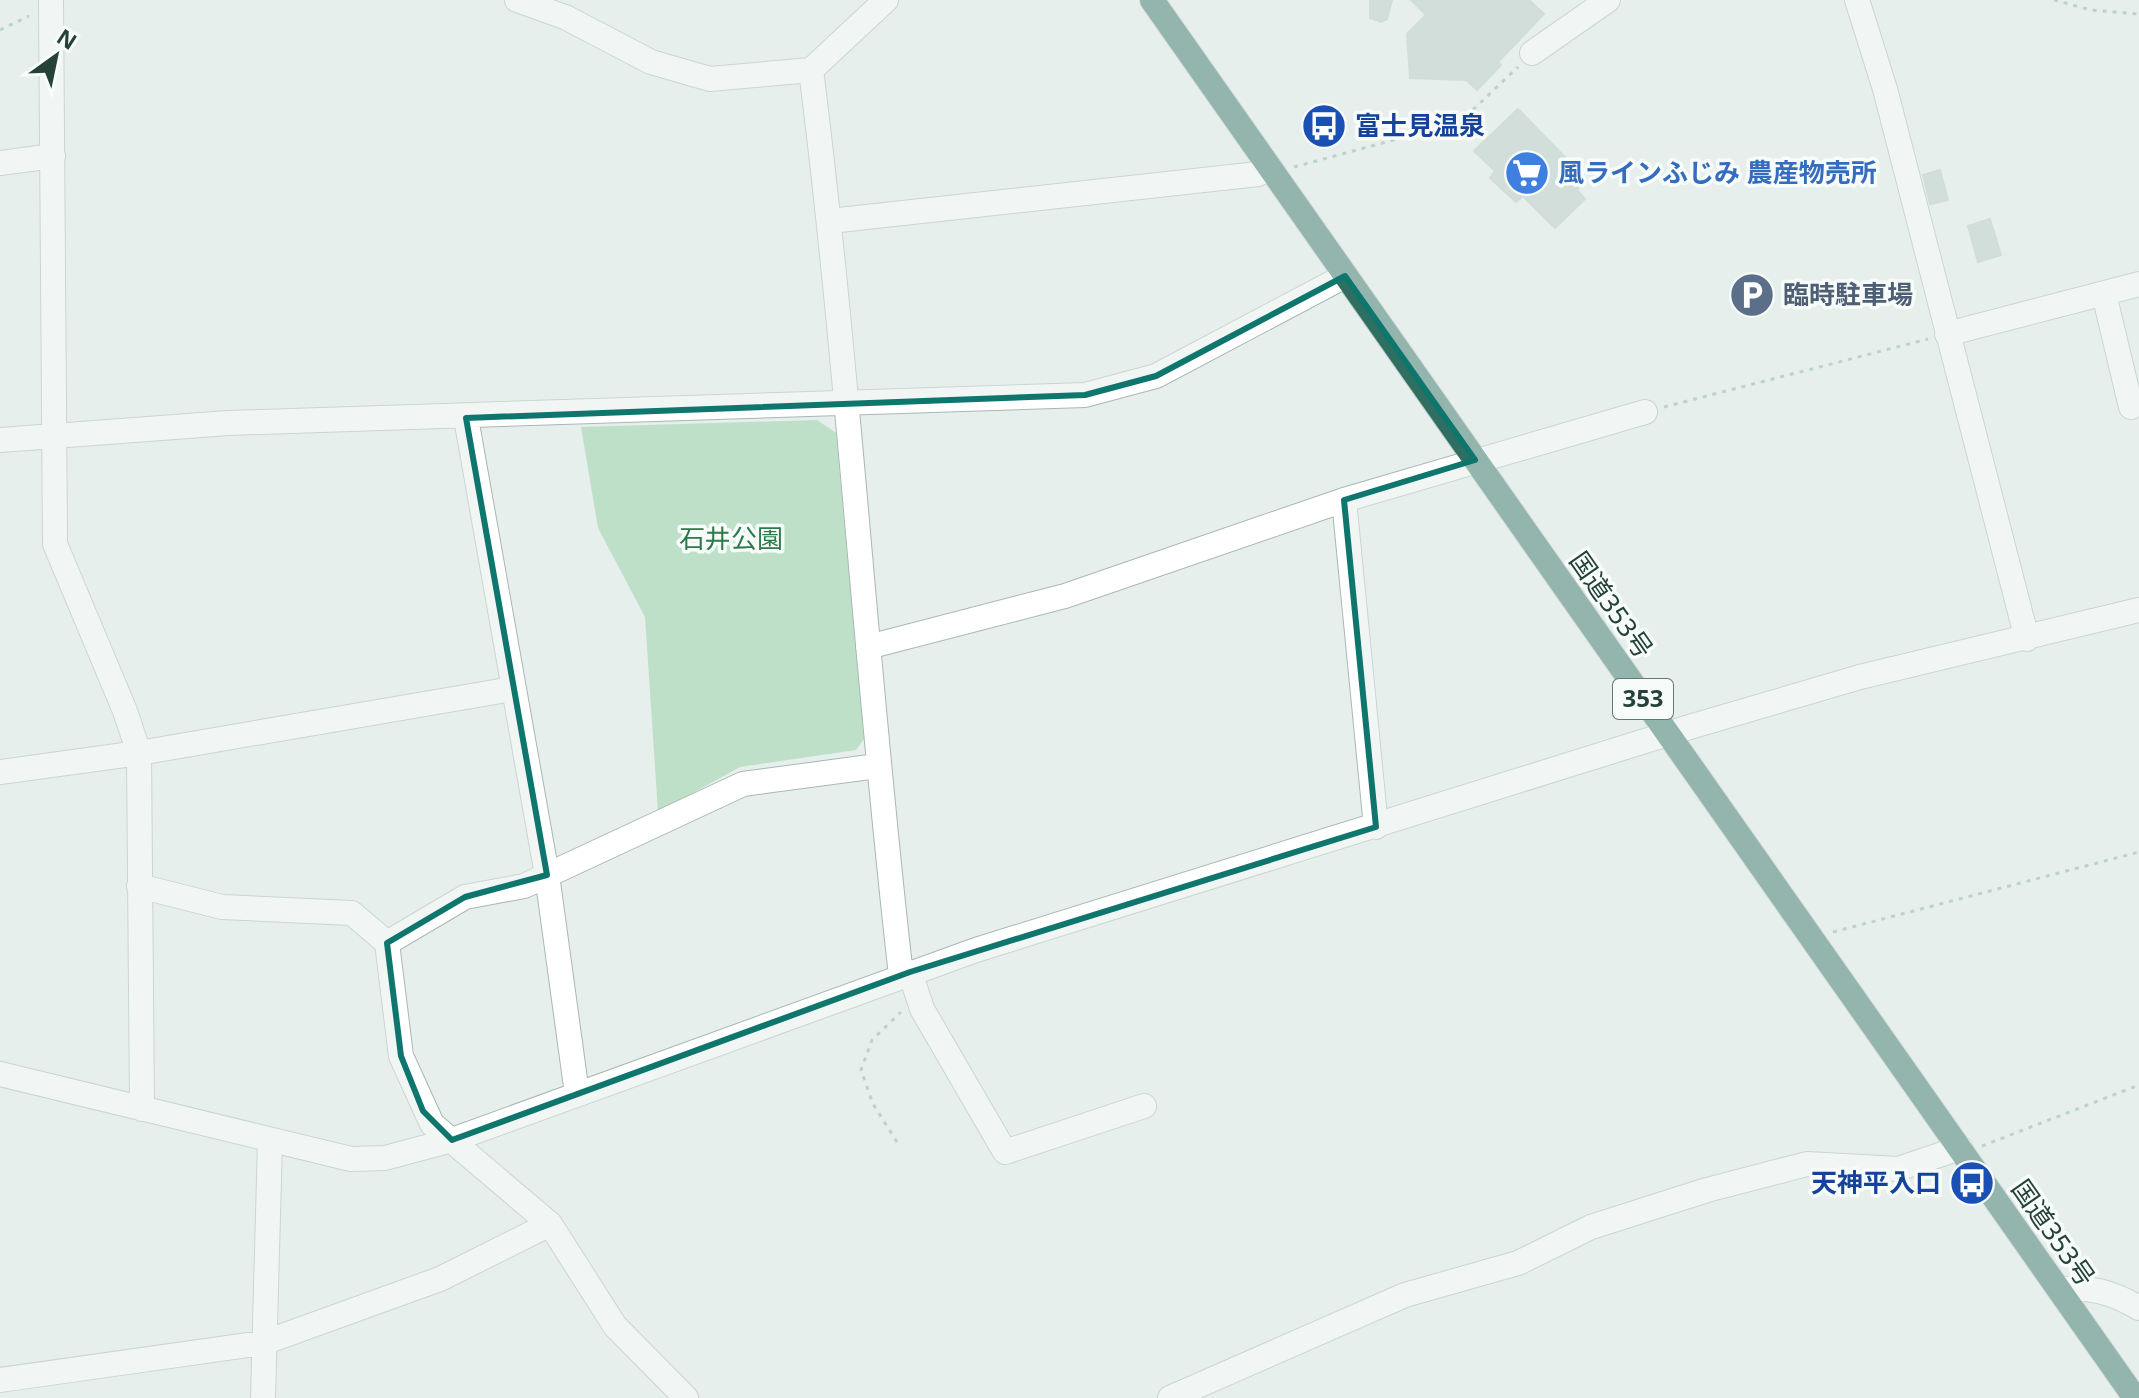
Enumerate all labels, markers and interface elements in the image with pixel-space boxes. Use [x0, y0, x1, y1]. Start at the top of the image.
north arrow [16, 16, 96, 96]
text: N [52, 21, 83, 56]
bus stop icon: 富士見温泉 [1300, 102, 1348, 150]
place label: 富士見温泉 [1355, 107, 1485, 143]
supermarket icon: 風ラインふじみ 農産物売所 [1503, 149, 1551, 197]
place label: 風ラインふじみ 農産物売所 [1558, 154, 1877, 190]
parking icon: 臨時駐車場 [1728, 271, 1776, 319]
place label: 臨時駐車場 [1783, 276, 1913, 312]
park label: 石井公園 [679, 520, 783, 556]
street label: 国道353号 [1562, 544, 1662, 665]
road number: 353 [1613, 679, 1673, 719]
bus stop icon: 天神平入口 [1948, 1159, 1996, 1207]
place label: 天神平入口 [1811, 1164, 1941, 1200]
street label: 国道353号 [2004, 1172, 2104, 1293]

